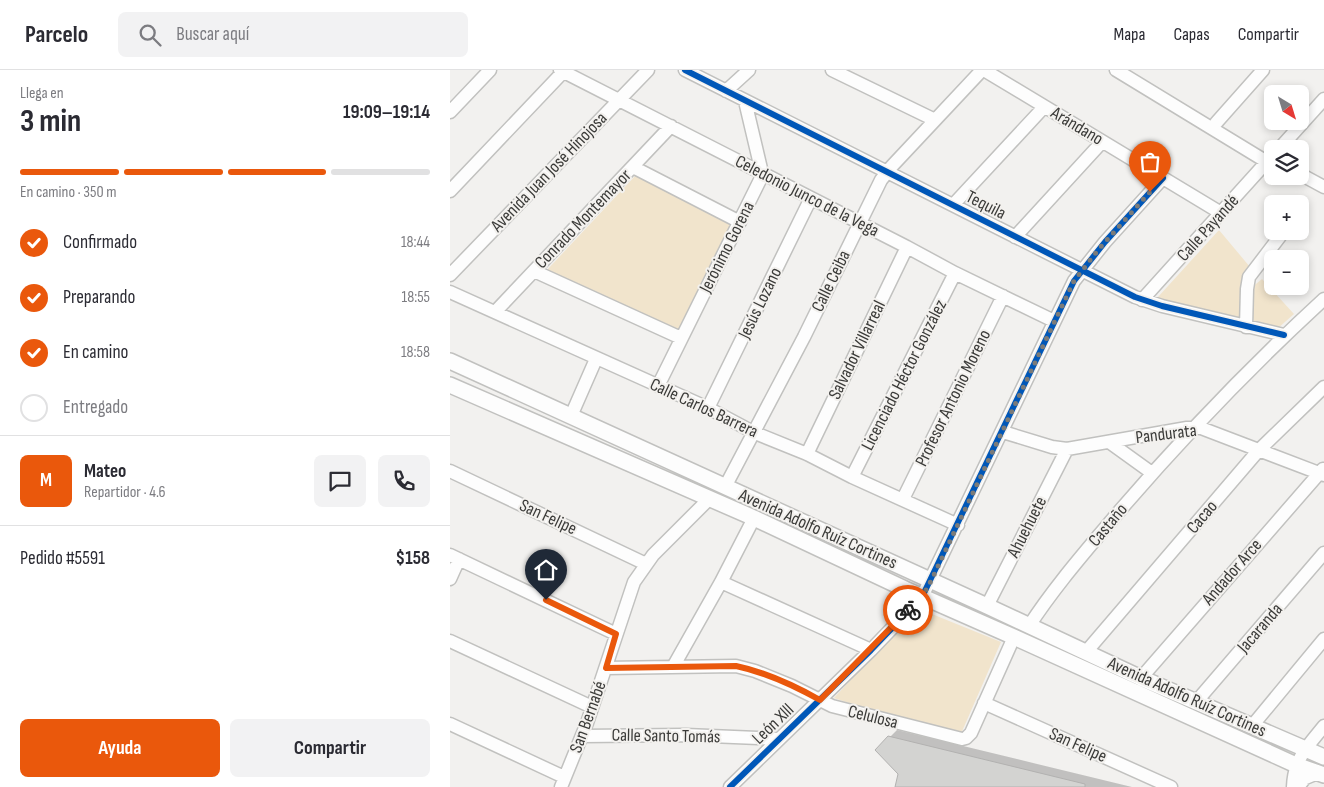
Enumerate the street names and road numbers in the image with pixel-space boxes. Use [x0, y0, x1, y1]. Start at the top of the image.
street label: Arándano [1046, 102, 1107, 150]
street label: Avenida Juan José Hinojosa [486, 108, 611, 237]
street label: Celedonio Junco de la Vega [732, 151, 882, 241]
street label: Conrado Montemayor [530, 165, 636, 273]
street label: Tequila [963, 186, 1010, 224]
street label: Calle Payandé [1173, 190, 1243, 266]
street label: Jerónimo Gorena [695, 198, 759, 297]
street label: Calle Ceiba [807, 247, 855, 315]
street label: Jesús Lozano [733, 264, 786, 343]
street label: Licenciado Héctor González [857, 296, 951, 454]
street label: Salvador Villarreal [824, 297, 890, 403]
street label: Profesor Antonio Moreno [911, 326, 995, 470]
street label: Calle Carlos Barrera [647, 374, 761, 442]
street label: Pandurata [1134, 420, 1198, 448]
street label: Avenida Adolfo Ruíz Cortines [735, 484, 900, 573]
street label: Ahuehuete [1002, 493, 1051, 562]
street label: San Felipe [516, 495, 580, 539]
street label: Cacao [1182, 496, 1222, 538]
street label: Castaño [1084, 499, 1132, 551]
street label: Andador Arce [1197, 535, 1266, 610]
street label: Jacaranda [1232, 599, 1287, 658]
street label: Avenida Adolfo Ruíz Cortines [1104, 652, 1269, 741]
street label: San Bernabé [565, 678, 611, 756]
street label: León Xlll [748, 699, 798, 749]
street label: Celulosa [846, 701, 900, 733]
street label: San Felipe [1046, 723, 1110, 767]
street label: Calle Santo Tomás [611, 725, 721, 747]

